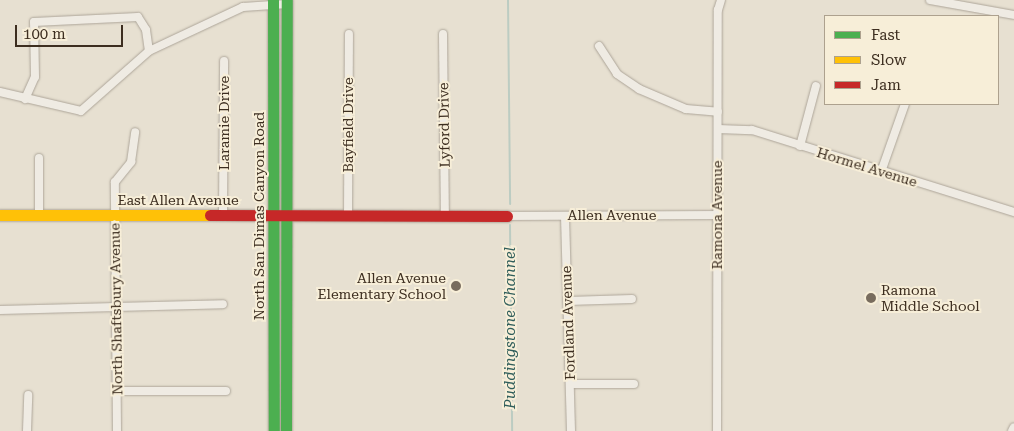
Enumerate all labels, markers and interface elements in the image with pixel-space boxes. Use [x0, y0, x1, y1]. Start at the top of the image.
scale bar [18, 15, 125, 47]
legend [824, 15, 999, 105]
text: 100 m [23, 25, 66, 43]
text: Fast [871, 26, 900, 44]
text: Slow [871, 51, 906, 69]
street label: Laramie Drive [216, 76, 232, 170]
text: Jam [871, 76, 901, 94]
street label: Bayfield Drive [340, 77, 356, 173]
street label: Lyford Drive [435, 82, 453, 168]
street label: North San Dimas Canyon Road [251, 112, 267, 320]
street label: Hormel Avenue [815, 144, 919, 190]
street label: Ramona Avenue [709, 161, 725, 269]
street label: East Allen Avenue [117, 192, 239, 208]
street label: Allen Avenue [567, 207, 657, 223]
street label: North Shaftsbury Avenue [106, 223, 126, 395]
water label: Puddingstone Channel [502, 247, 520, 409]
street label: Fordland Avenue [558, 265, 578, 381]
place label: Allen Avenue Elementary School [318, 270, 446, 302]
marker: Allen Avenue Elementary School [450, 280, 462, 292]
place label: Ramona Middle School [881, 282, 980, 314]
marker: Ramona Middle School [865, 292, 877, 304]

